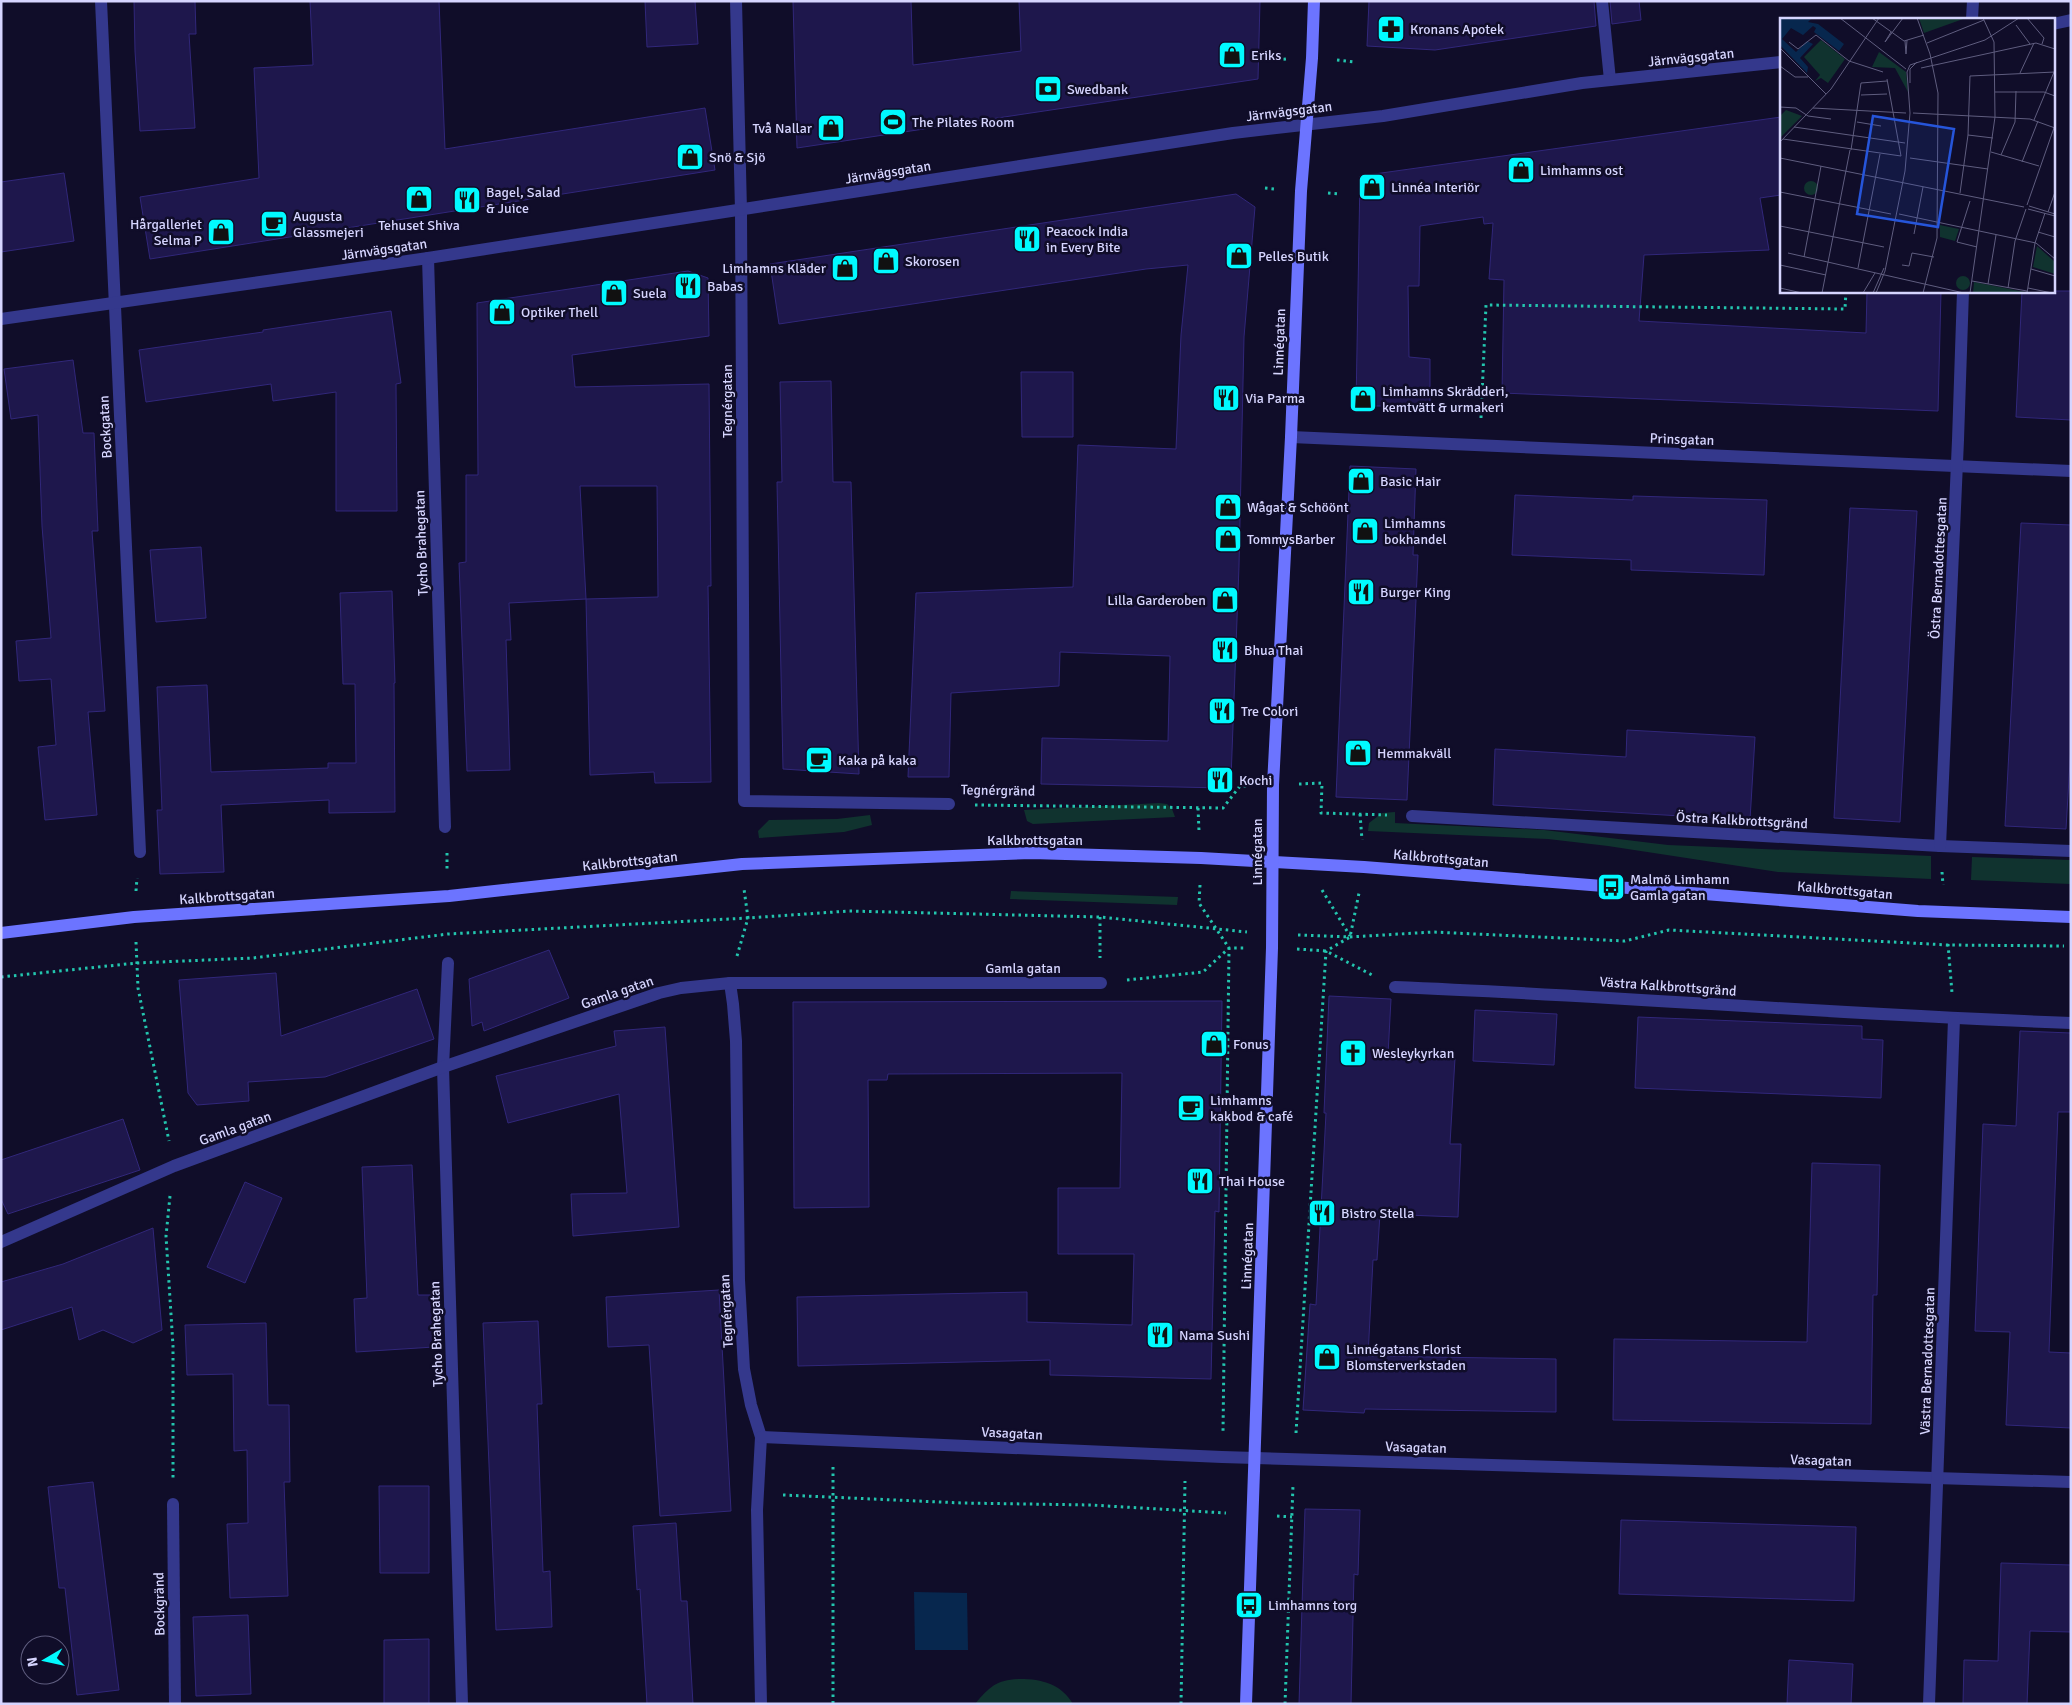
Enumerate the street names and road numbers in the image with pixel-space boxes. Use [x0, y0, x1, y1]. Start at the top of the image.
street label: Järnvägsgatan [1647, 45, 1735, 70]
street label: Järnvägsgatan [1245, 98, 1333, 125]
street label: Järnvägsgatan [844, 157, 932, 188]
street label: Järnvägsgatan [340, 235, 428, 264]
street label: Linnégatan [1270, 308, 1289, 376]
street label: Tegnérgatan [719, 364, 736, 438]
street label: Bockgatan [95, 395, 116, 459]
street label: Prinsgatan [1649, 430, 1715, 449]
street label: Tycho Brahegatan [411, 490, 432, 596]
street label: Östra Bernadottesgatan [1926, 497, 1951, 639]
street label: Tegnérgränd [961, 781, 1035, 800]
street label: Östra Kalkbrottsgränd [1676, 809, 1808, 832]
street label: Linnégatan [1249, 818, 1266, 886]
street label: Kalkbrottsgatan [987, 832, 1083, 849]
street label: Kalkbrottsgatan [1392, 846, 1489, 871]
street label: Kalkbrottsgatan [581, 848, 679, 875]
street label: Kalkbrottsgatan [1796, 878, 1893, 903]
street label: Kalkbrottsgatan [179, 885, 275, 908]
street label: Gamla gatan [985, 960, 1061, 977]
street label: Gamla gatan [579, 972, 656, 1013]
street label: Västra Kalkbrottsgränd [1599, 973, 1737, 1000]
street label: Gamla gatan [197, 1108, 274, 1149]
street label: Linnégatan [1238, 1222, 1257, 1290]
street label: Tegnérgatan [716, 1274, 737, 1348]
street label: Tycho Brahegatan [426, 1281, 447, 1387]
street label: Västra Bernadottesgatan [1916, 1287, 1939, 1435]
street label: Vasagatan [981, 1423, 1043, 1444]
street label: Vasagatan [1385, 1438, 1447, 1457]
street label: Vasagatan [1790, 1451, 1852, 1470]
street label: Bockgränd [150, 1572, 169, 1636]

